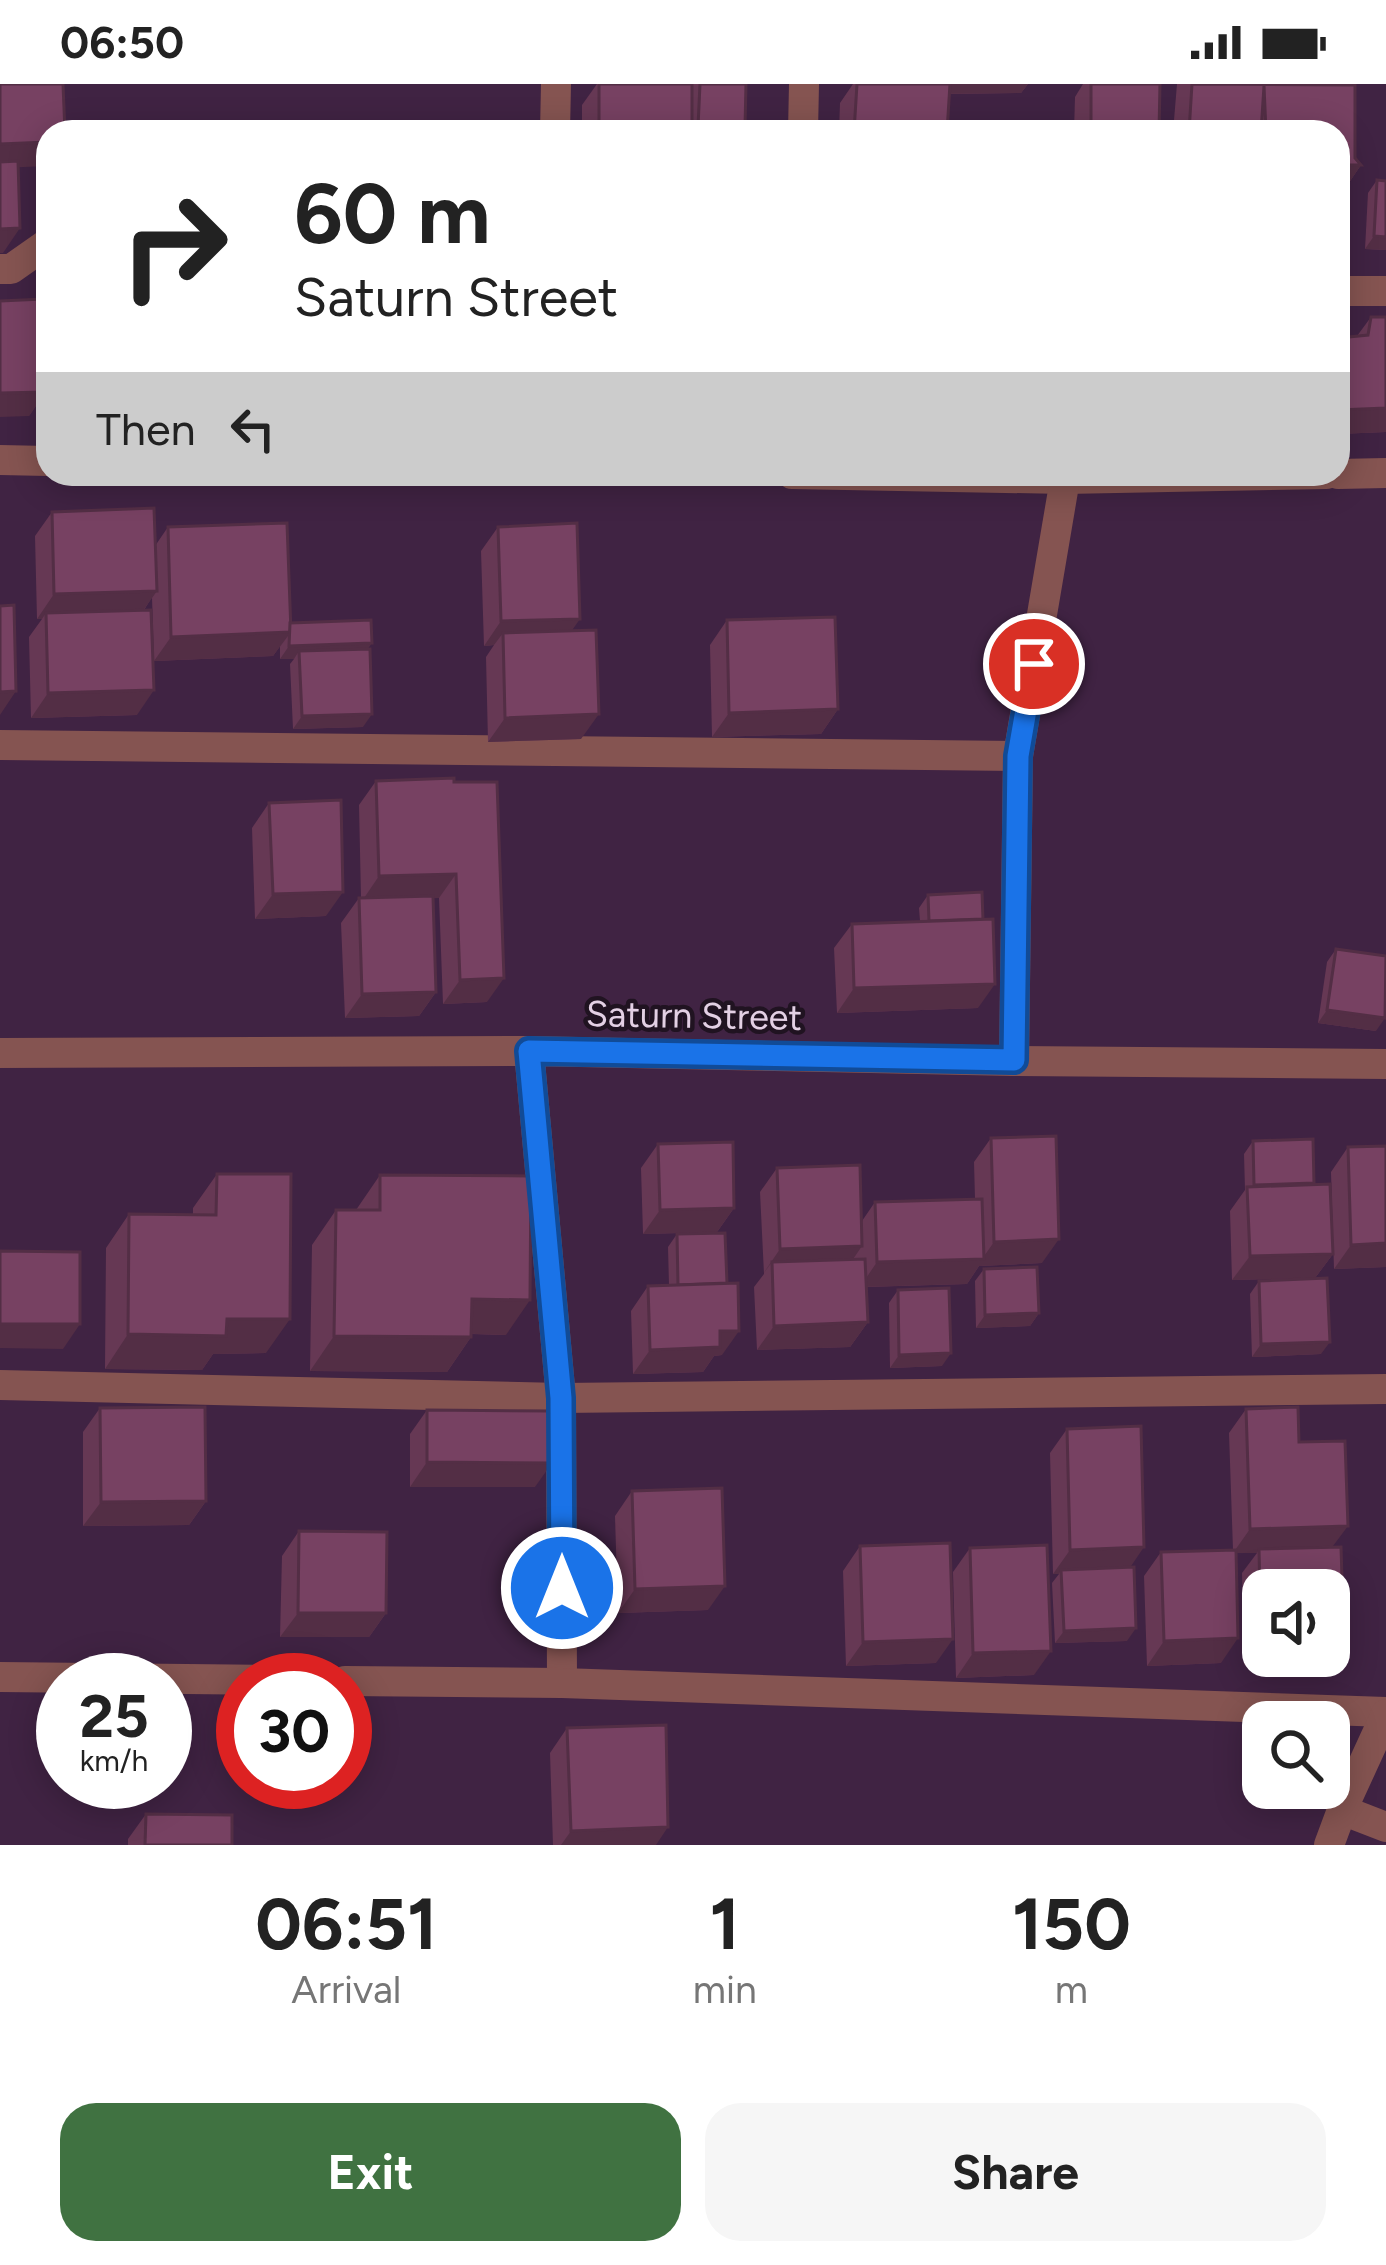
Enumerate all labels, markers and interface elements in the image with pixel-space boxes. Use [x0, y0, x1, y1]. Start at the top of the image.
text: 06:50 [60, 15, 184, 69]
text: 60 m [294, 163, 490, 264]
icon: right [96, 168, 252, 324]
text: Saturn Street [294, 265, 618, 330]
icon: left [220, 396, 286, 462]
text: Then [96, 402, 196, 456]
pin [983, 613, 1085, 715]
icon: arrive [1001, 631, 1067, 697]
street label: Saturn Street [586, 992, 802, 1039]
position arrow [499, 1525, 625, 1651]
map controls [1242, 1569, 1350, 1809]
button: sound [1242, 1569, 1350, 1677]
speed limit sign: 30 [216, 1653, 372, 1809]
text: 25 [79, 1680, 149, 1752]
button: search [1242, 1701, 1350, 1809]
text: km/h [80, 1742, 148, 1779]
text: 06:51 [255, 1881, 438, 1967]
text: 1 [710, 1881, 740, 1967]
text: 150 [1012, 1881, 1131, 1967]
text: Arrival [291, 1966, 401, 2013]
text: min [693, 1966, 757, 2013]
text: m [1055, 1966, 1088, 2013]
button: Exit [60, 2103, 681, 2241]
button: Share [705, 2103, 1326, 2241]

